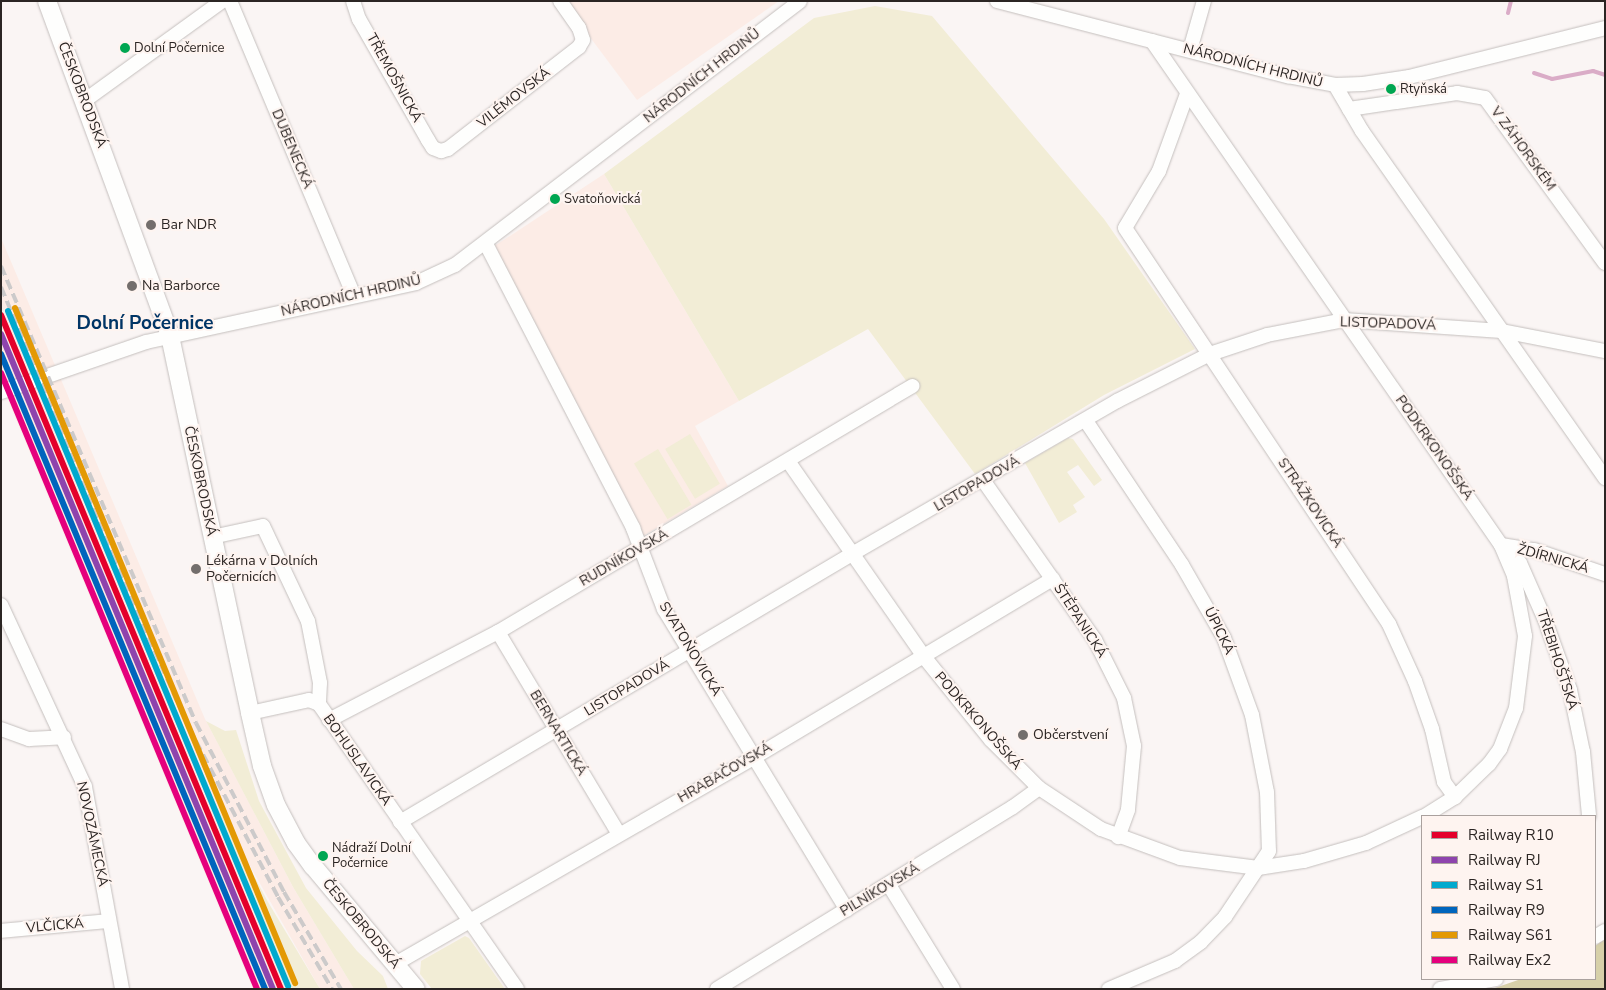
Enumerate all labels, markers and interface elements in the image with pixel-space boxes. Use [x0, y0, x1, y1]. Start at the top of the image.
street label: NÁRODNÍCH HRDINŮ [640, 25, 764, 127]
street label: TŘEMOŠNICKÁ [363, 31, 425, 125]
street label: ČESKOBRODSKÁ [54, 40, 110, 150]
place label: Dolní Počernice [134, 40, 224, 56]
street label: NÁRODNÍCH HRDINŮ [1182, 41, 1324, 91]
marker: Dolní Počernice [120, 43, 130, 53]
street label: VILÉMOVSKÁ [474, 64, 554, 132]
place label: Rtyňská [1400, 81, 1447, 97]
marker: Rtyňská [1386, 84, 1396, 94]
street label: V ZÁHORSKÉM [1487, 104, 1559, 194]
street label: DUBENECKÁ [268, 107, 316, 191]
place label: Svatoňovická [564, 191, 641, 207]
marker: Svatoňovická [550, 194, 560, 204]
place label: Bar NDR [161, 217, 217, 233]
marker: Bar NDR [145, 219, 157, 231]
street label: NÁRODNÍCH HRDINŮ [279, 272, 423, 320]
place label: Na Barborce [142, 278, 220, 294]
marker: Na Barborce [126, 280, 138, 292]
district label: Dolní Počernice [77, 313, 213, 335]
street label: LISTOPADOVÁ [1340, 314, 1436, 334]
street label: PODKRKONOŠSKÁ [1392, 392, 1476, 504]
street label: ČESKOBRODSKÁ [180, 424, 220, 538]
street label: LISTOPADOVÁ [931, 453, 1023, 515]
street label: STRÁŽKOVICKÁ [1274, 455, 1346, 551]
street label: RUDNÍKOVSKÁ [577, 526, 671, 590]
street label: ŽDÍRNICKÁ [1515, 541, 1591, 577]
place label: Lékárna v Dolních Počernicích [206, 553, 318, 586]
marker: Lékárna v Dolních Počernicích [190, 563, 202, 575]
street label: ŠTĚPANICKÁ [1050, 581, 1110, 661]
street label: SVATOŇOVICKÁ [655, 599, 725, 699]
street label: ÚPICKÁ [1200, 605, 1238, 657]
street label: TŘEBIHOŠŤSKÁ [1533, 608, 1581, 712]
street label: LISTOPADOVÁ [581, 656, 673, 720]
street label: PODKRKONOŠSKÁ [931, 669, 1025, 773]
street label: BERNARTICKÁ [526, 687, 590, 779]
street label: BOHUSLAVICKÁ [319, 711, 395, 809]
place label: Občerstvení [1033, 727, 1108, 743]
marker: Občerstvení [1017, 729, 1029, 741]
street label: HRABAČOVSKÁ [675, 739, 775, 807]
street label: NOVOZÁMECKÁ [73, 780, 111, 888]
legend [1421, 815, 1596, 980]
text: Railway R10 [1468, 825, 1554, 845]
place label: Nádraží Dolní Počernice [332, 841, 411, 872]
text: Railway RJ [1468, 850, 1541, 870]
marker: Nádraží Dolní Počernice [318, 851, 328, 861]
street label: PILNÍKOVSKÁ [837, 860, 923, 920]
text: Railway S1 [1468, 875, 1544, 895]
street label: ČESKOBRODSKÁ [319, 876, 403, 972]
text: Railway R9 [1468, 900, 1545, 920]
street label: VLČICKÁ [26, 915, 84, 937]
text: Railway S61 [1468, 925, 1553, 945]
text: Railway Ex2 [1468, 950, 1551, 970]

